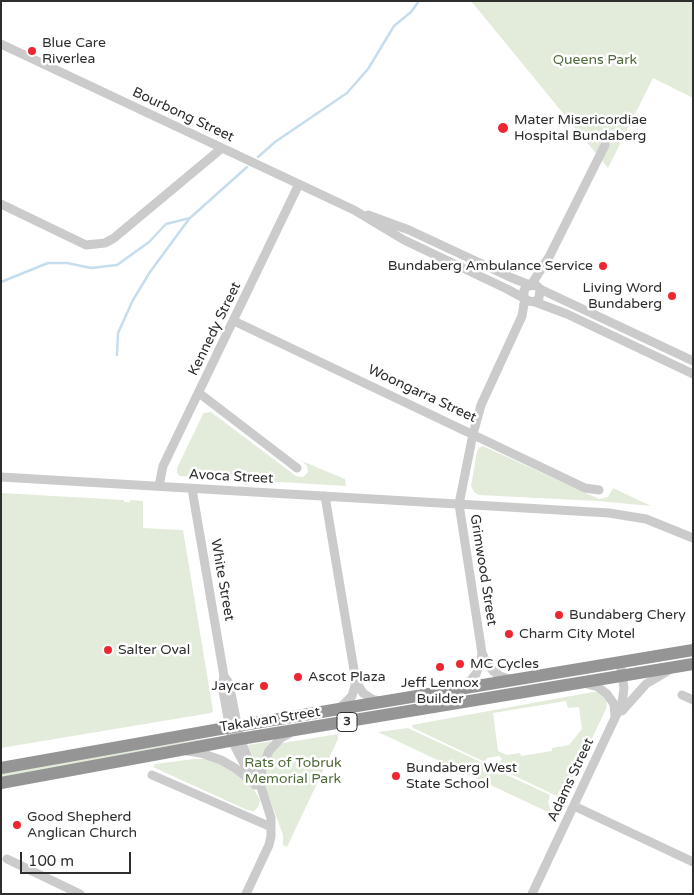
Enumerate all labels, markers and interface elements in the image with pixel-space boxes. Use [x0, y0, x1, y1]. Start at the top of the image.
place label: Blue Care Riverlea [42, 35, 106, 68]
marker: Blue Care Riverlea [26, 45, 38, 57]
park label: Queens Park [553, 52, 637, 68]
street label: Bourbong Street [129, 84, 237, 146]
place label: Mater Misericordiae Hospital Bundaberg [514, 112, 647, 144]
marker: Mater Misericordiae Hospital Bundaberg [496, 121, 510, 135]
place label: Bundaberg Ambulance Service [388, 258, 593, 274]
marker: Bundaberg Ambulance Service [597, 260, 609, 272]
street label: Kennedy Street [185, 279, 245, 379]
place label: Living Word Bundaberg [583, 280, 662, 312]
marker: Living Word Bundaberg [666, 290, 678, 302]
street label: Woongarra Street [365, 361, 479, 427]
street label: Avoca Street [188, 466, 274, 488]
street label: Grimwood Street [466, 513, 500, 627]
street label: White Street [207, 538, 237, 622]
place label: Bundaberg Chery [569, 607, 686, 623]
marker: Bundaberg Chery [553, 609, 565, 621]
place label: Charm City Motel [519, 626, 635, 642]
marker: Charm City Motel [503, 628, 515, 640]
place label: Salter Oval [118, 642, 190, 658]
marker: Salter Oval [102, 644, 114, 656]
place label: MC Cycles [470, 656, 539, 672]
marker: MC Cycles [454, 658, 466, 670]
marker: Jeff Lennox Builder [434, 661, 446, 673]
place label: Ascot Plaza [308, 669, 386, 685]
marker: Ascot Plaza [292, 671, 304, 683]
place label: Jeff Lennox Builder [401, 675, 479, 708]
place label: Jaycar [212, 678, 254, 694]
marker: Jaycar [258, 680, 270, 692]
street label: Takalvan Street [219, 704, 321, 736]
road number: 3 [337, 712, 357, 732]
street label: Adams Street [544, 736, 598, 824]
park label: Rats of Tobruk Memorial Park [244, 755, 342, 788]
place label: Bundaberg West State School [406, 760, 517, 792]
marker: Bundaberg West State School [390, 770, 402, 782]
place label: Good Shepherd Anglican Church [27, 809, 137, 842]
marker: Good Shepherd Anglican Church [11, 819, 23, 831]
scale bar [22, 842, 134, 874]
text: 100 m [28, 852, 74, 870]

